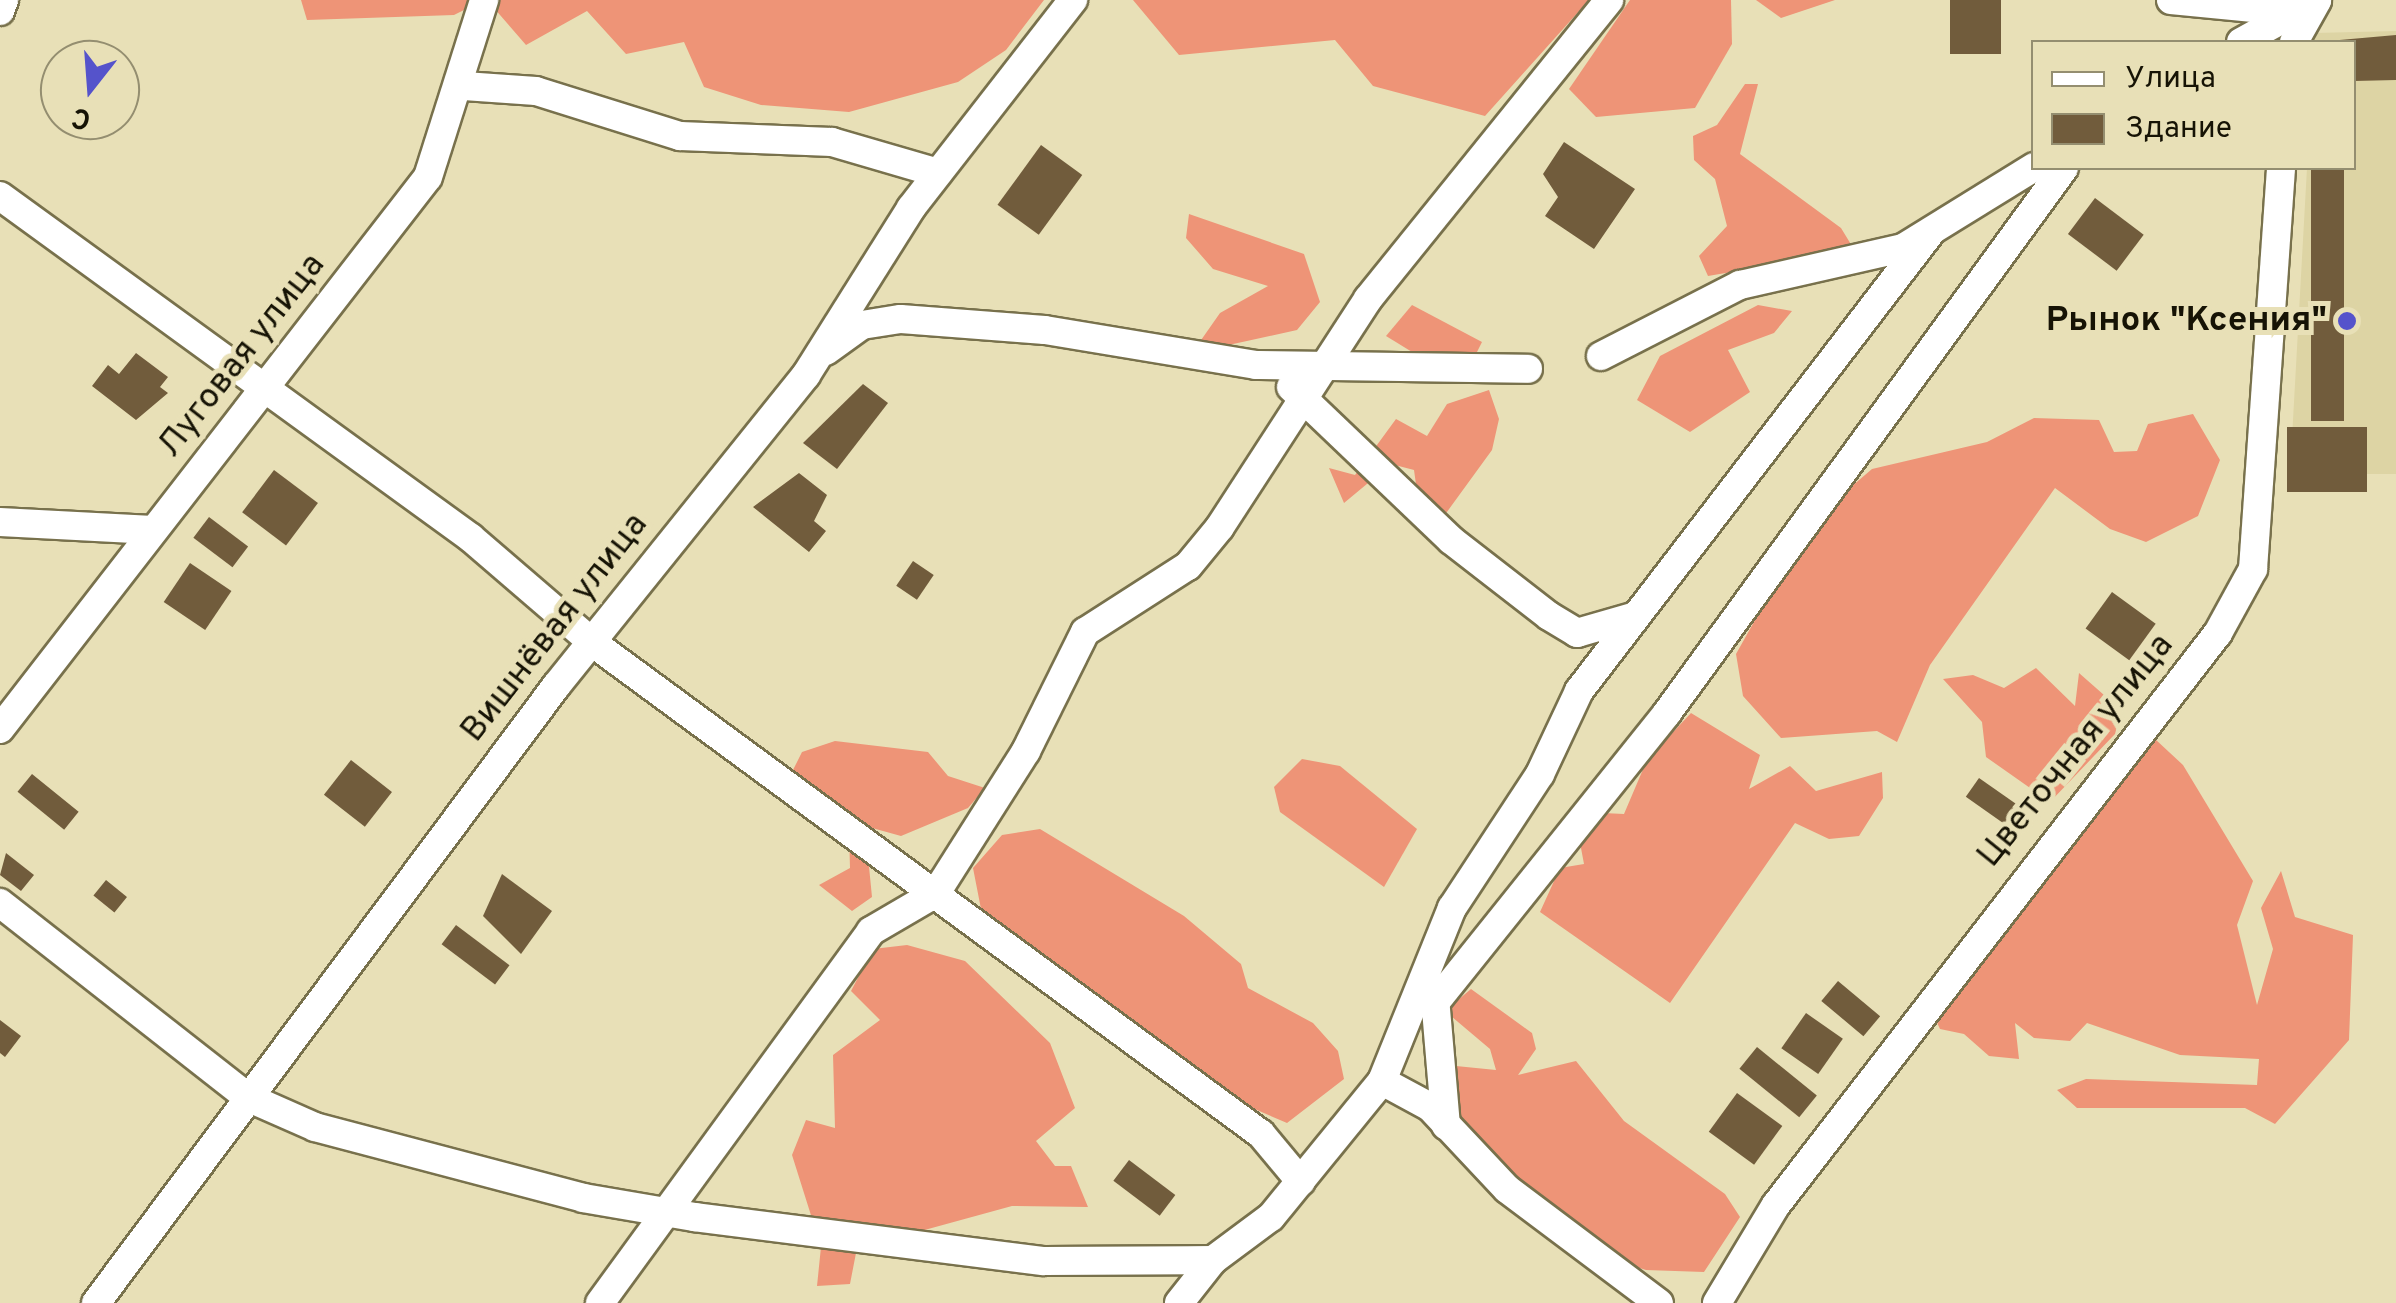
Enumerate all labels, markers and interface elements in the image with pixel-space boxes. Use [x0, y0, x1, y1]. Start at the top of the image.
north arrow [40, 40, 140, 140]
legend [2031, 40, 2356, 170]
text: Улица [2125, 61, 2216, 98]
text: С [68, 97, 96, 137]
text: Здание [2125, 111, 2232, 148]
street label: Луговая улица [149, 246, 335, 466]
place label: Рынок "Ксения" [2046, 300, 2327, 342]
marker: Рынок "Ксения" [2336, 310, 2358, 332]
street label: Вишнёвая улица [452, 505, 658, 751]
street label: Цветочная улица [1969, 626, 2183, 876]

